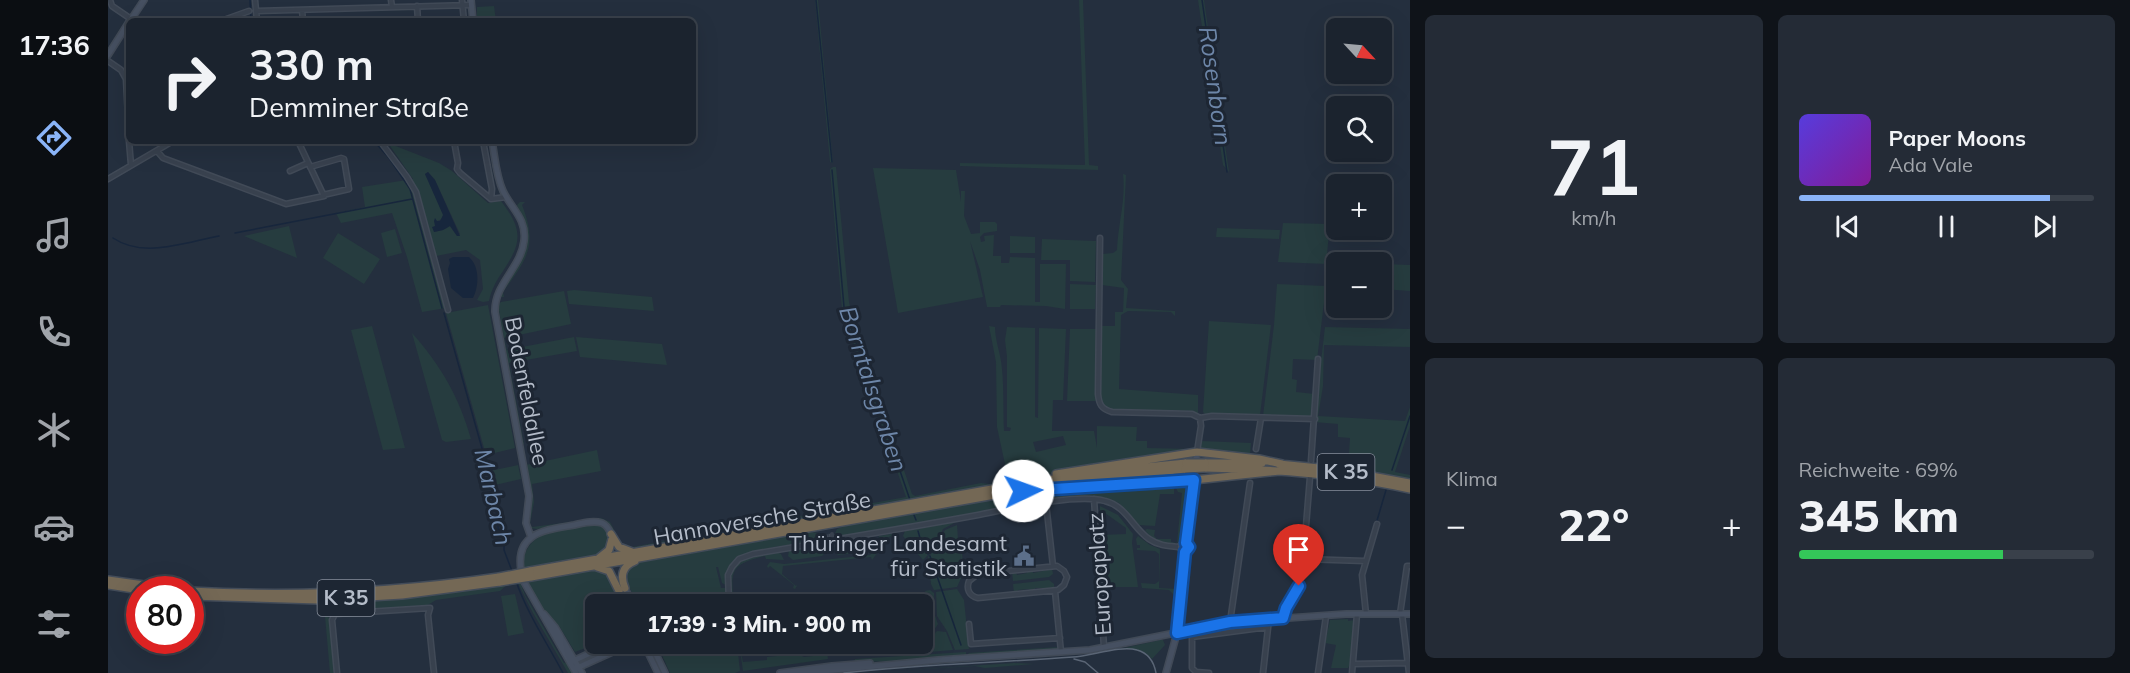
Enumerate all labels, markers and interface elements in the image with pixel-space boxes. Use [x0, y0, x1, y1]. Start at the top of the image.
north arrow [1326, 18, 1392, 84]
map controls [1326, 18, 1392, 318]
water label: Rosenborn [1193, 24, 1239, 147]
text: 17:36 [18, 28, 90, 62]
text: 330 m [249, 38, 374, 91]
icon: right [150, 42, 228, 120]
text: Demminer Straße [249, 90, 469, 124]
button: search [1326, 96, 1392, 162]
icon: directions [33, 117, 75, 159]
text: 71 [1547, 117, 1641, 215]
text: Paper Moons [1889, 124, 2026, 152]
text: Ada Vale [1889, 152, 1973, 177]
button: + [1326, 174, 1392, 240]
text: km/h [1571, 205, 1616, 230]
icon: previous [1831, 210, 1864, 243]
icon: pause [1930, 210, 1963, 243]
icon: next [2028, 210, 2061, 243]
icon: music [33, 214, 75, 256]
button: − [1326, 252, 1392, 318]
water label: Borntalsgraben [833, 302, 915, 475]
icon: phone [33, 311, 75, 353]
street label: Bodenfeldallee [499, 314, 555, 468]
icon: climate [33, 409, 75, 451]
water label: Marbach [468, 445, 520, 548]
road number: K 35 [1318, 454, 1374, 490]
text: Reichweite · 69% [1799, 457, 1958, 482]
position arrow [991, 459, 1055, 523]
text: Klima [1446, 466, 1498, 491]
street label: Hannoversche Straße [651, 485, 873, 551]
text: 345 km [1799, 487, 1959, 543]
text: 22° [1558, 496, 1629, 552]
text: − [1446, 504, 1466, 545]
text: + [1722, 504, 1742, 545]
icon: car [33, 506, 75, 548]
street label: Europaplatz [1081, 512, 1117, 636]
pin [1273, 524, 1324, 586]
place label: Thüringer Landesamt für Statistik [789, 529, 1008, 582]
icon: arrive [1282, 533, 1315, 566]
public building icon: Thüringer Landesamt für Statistik [1012, 544, 1036, 568]
speed limit sign: 80 [126, 576, 204, 654]
road number: K 35 [318, 580, 374, 616]
icon: filters [33, 603, 75, 645]
text: 17:39 · 3 Min. · 900 m [647, 610, 871, 638]

